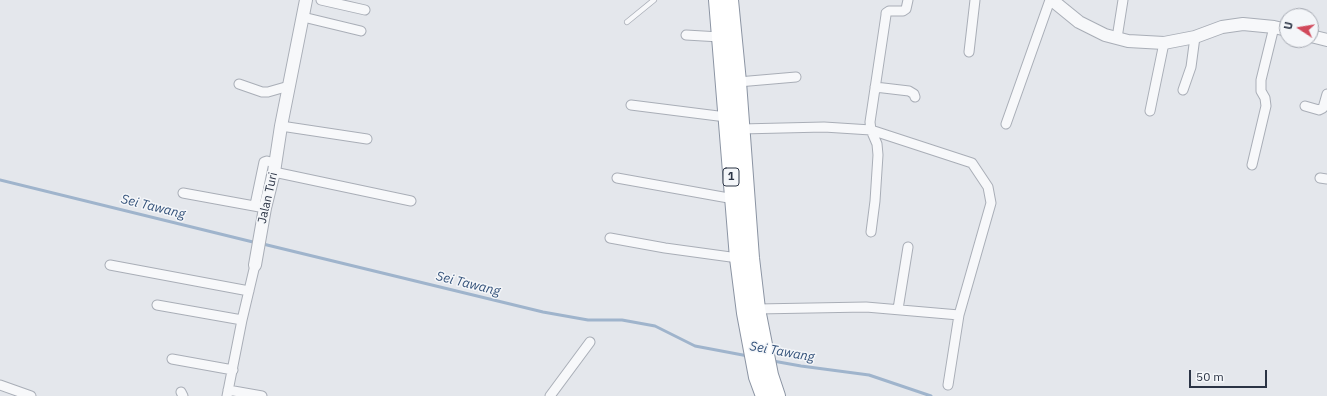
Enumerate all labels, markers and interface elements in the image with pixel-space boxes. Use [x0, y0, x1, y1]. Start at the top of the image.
north arrow [1279, 8, 1319, 48]
text: U [1281, 21, 1296, 31]
road number: 1 [723, 168, 739, 186]
street label: Jalan Turi [255, 171, 281, 225]
water label: Sei Tawang [119, 192, 187, 222]
water label: Sei Tawang [434, 269, 502, 299]
water label: Sei Tawang [748, 339, 816, 365]
scale bar [1191, 362, 1269, 388]
text: 50 m [1196, 369, 1224, 384]

